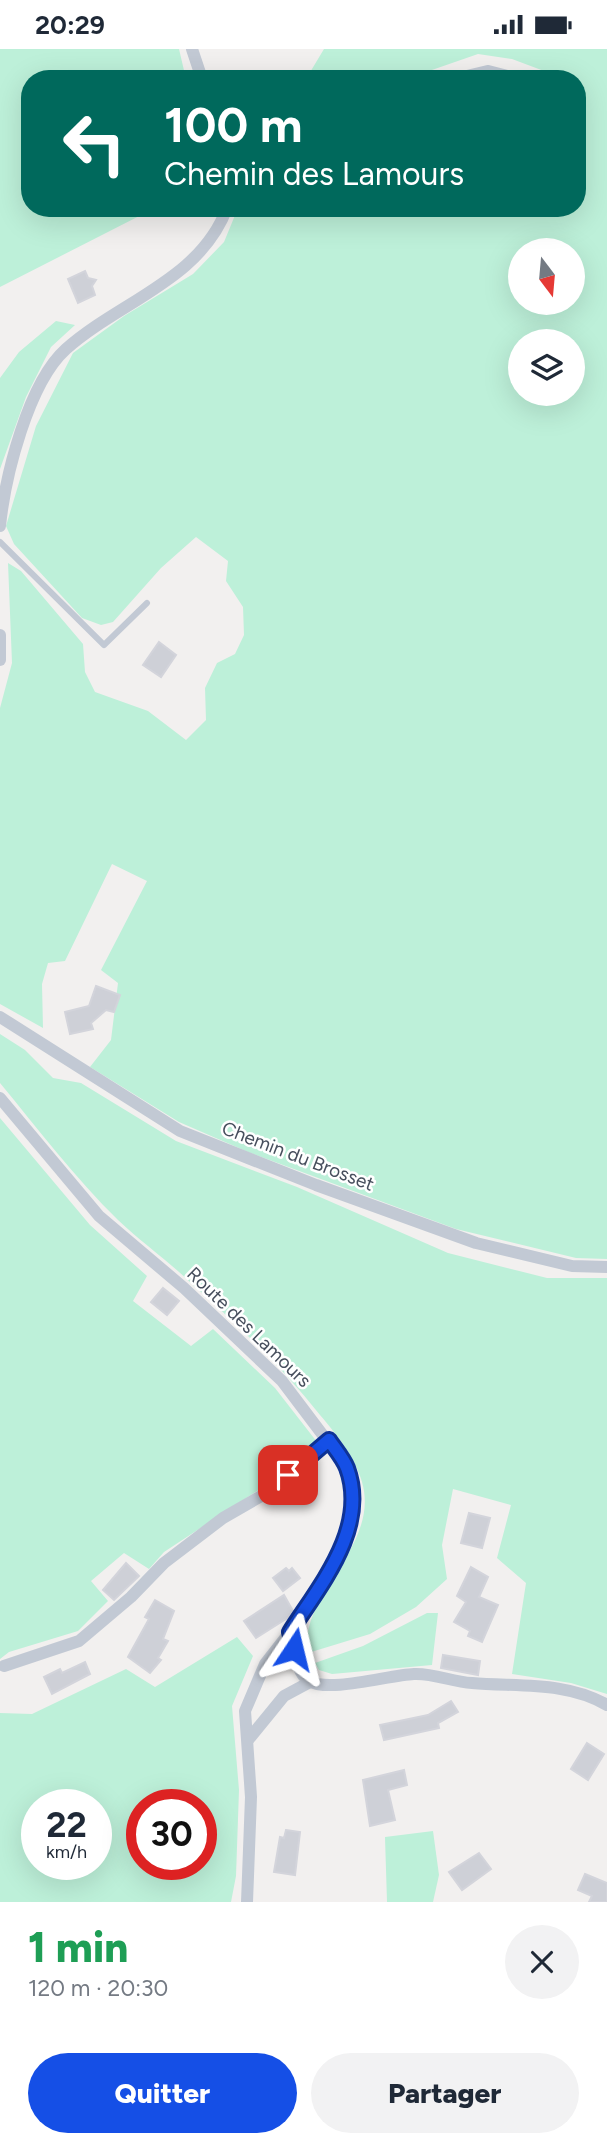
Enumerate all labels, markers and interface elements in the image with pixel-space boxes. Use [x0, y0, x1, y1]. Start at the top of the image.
text: 20:29 [35, 9, 105, 41]
text: 100 m [164, 95, 303, 154]
icon: left [49, 98, 140, 189]
text: Chemin des Lamours [164, 155, 464, 193]
north arrow [508, 238, 584, 315]
map controls [508, 238, 585, 406]
button: layers [508, 329, 585, 406]
street label: Chemin du Brosset [219, 1116, 377, 1196]
street label: Route des Lamours [182, 1262, 316, 1392]
pin [258, 1445, 318, 1505]
icon: arrive [269, 1456, 307, 1494]
position arrow [257, 1612, 331, 1686]
speed limit sign: 30 [126, 1789, 217, 1880]
text: 22 [46, 1804, 87, 1846]
text: km/h [46, 1841, 87, 1863]
text: 1 min [28, 1922, 128, 1973]
button: close [505, 1925, 579, 1999]
text: 120 m · 20:30 [28, 1974, 168, 2002]
button: Quitter [28, 2053, 297, 2133]
button: Partager [311, 2053, 579, 2133]

